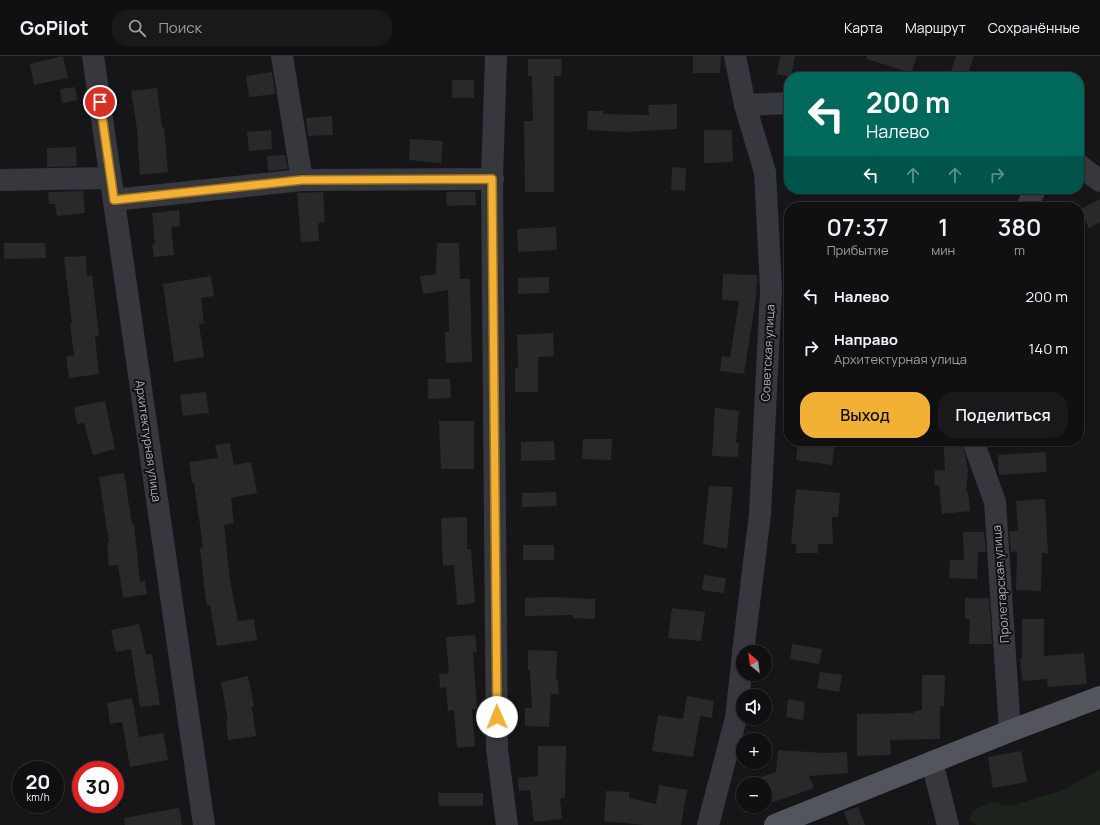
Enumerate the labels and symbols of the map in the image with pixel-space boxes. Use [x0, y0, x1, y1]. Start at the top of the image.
pin [83, 85, 117, 119]
street label: Советская улица [756, 304, 779, 402]
street label: Архитектурная улица [132, 379, 165, 503]
street label: Пролетарская улица [988, 525, 1013, 644]
north arrow [736, 645, 772, 681]
position arrow [476, 696, 518, 738]
speed limit sign: 30 [72, 761, 124, 813]

